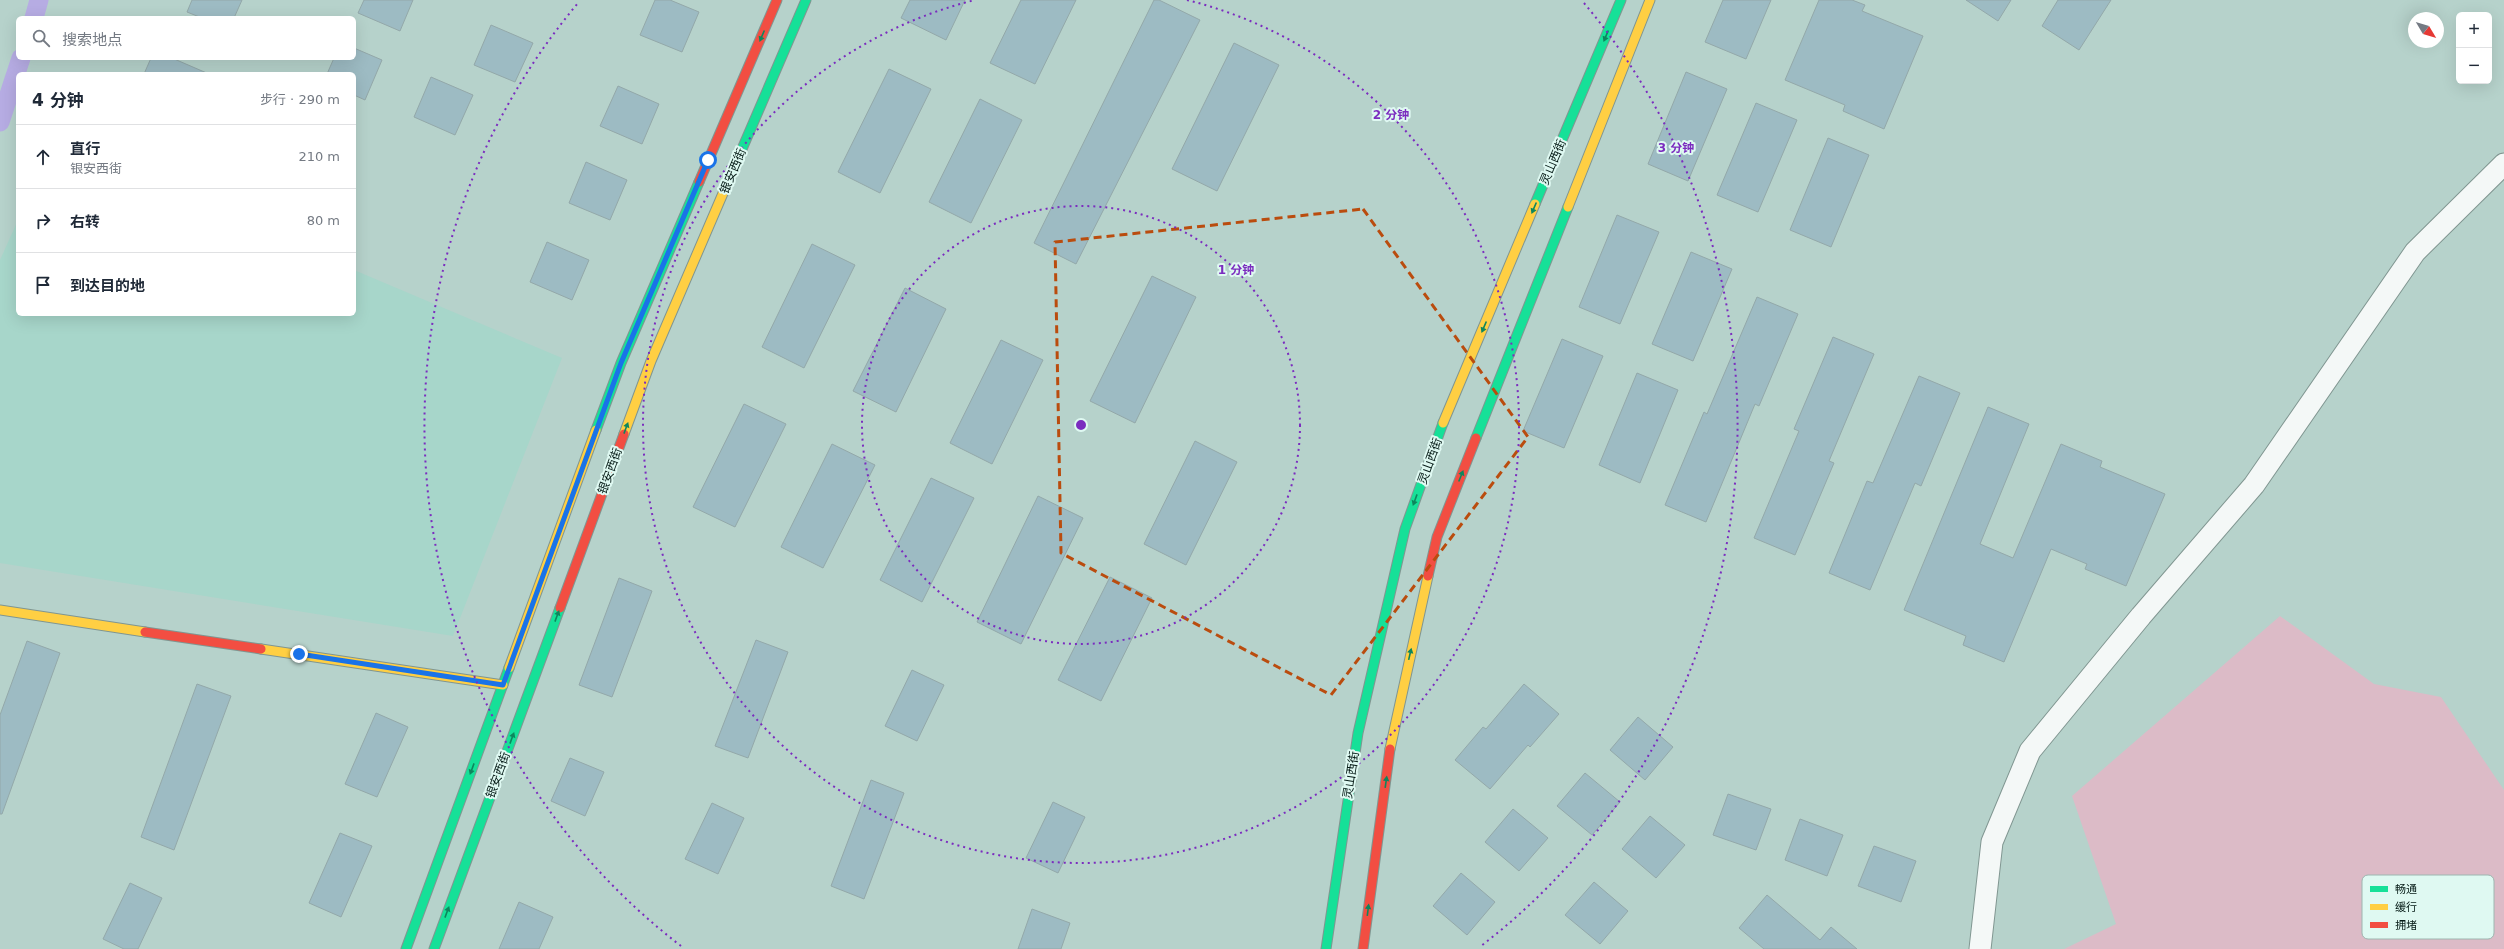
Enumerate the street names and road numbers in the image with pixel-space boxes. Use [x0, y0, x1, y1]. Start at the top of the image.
street label: 灵山西街 [1537, 137, 1569, 187]
street label: 银安西街 [717, 146, 749, 196]
street label: 灵山西街 [1415, 436, 1445, 486]
street label: 银安西街 [595, 446, 625, 496]
street label: 银安西街 [483, 750, 513, 800]
street label: 灵山西街 [1340, 750, 1362, 800]

